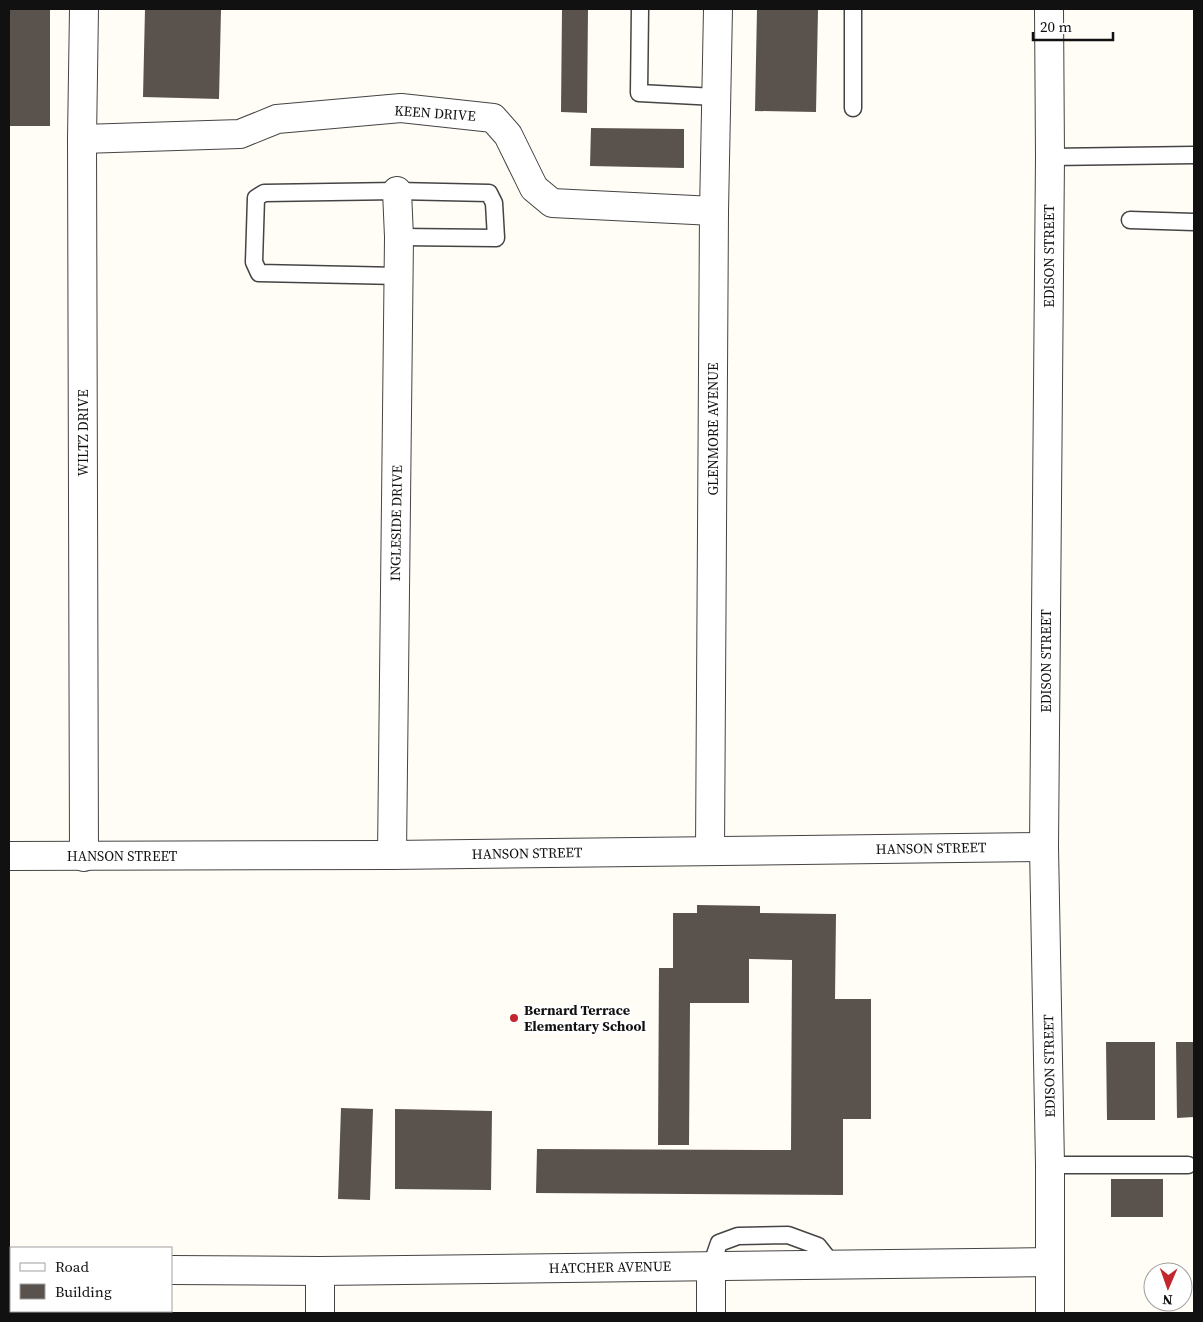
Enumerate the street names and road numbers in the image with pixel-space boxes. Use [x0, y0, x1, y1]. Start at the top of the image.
street label: KEEN DRIVE [394, 100, 476, 126]
street label: EDISON STREET [1039, 204, 1059, 308]
street label: GLENMORE AVENUE [703, 363, 723, 495]
street label: WILTZ DRIVE [73, 389, 93, 477]
street label: INGLESIDE DRIVE [385, 465, 407, 581]
street label: EDISON STREET [1036, 609, 1056, 713]
street label: HANSON STREET [876, 837, 987, 859]
street label: HANSON STREET [472, 842, 583, 864]
street label: HANSON STREET [67, 846, 178, 866]
street label: EDISON STREET [1038, 1014, 1060, 1118]
street label: HATCHER AVENUE [549, 1256, 671, 1278]

